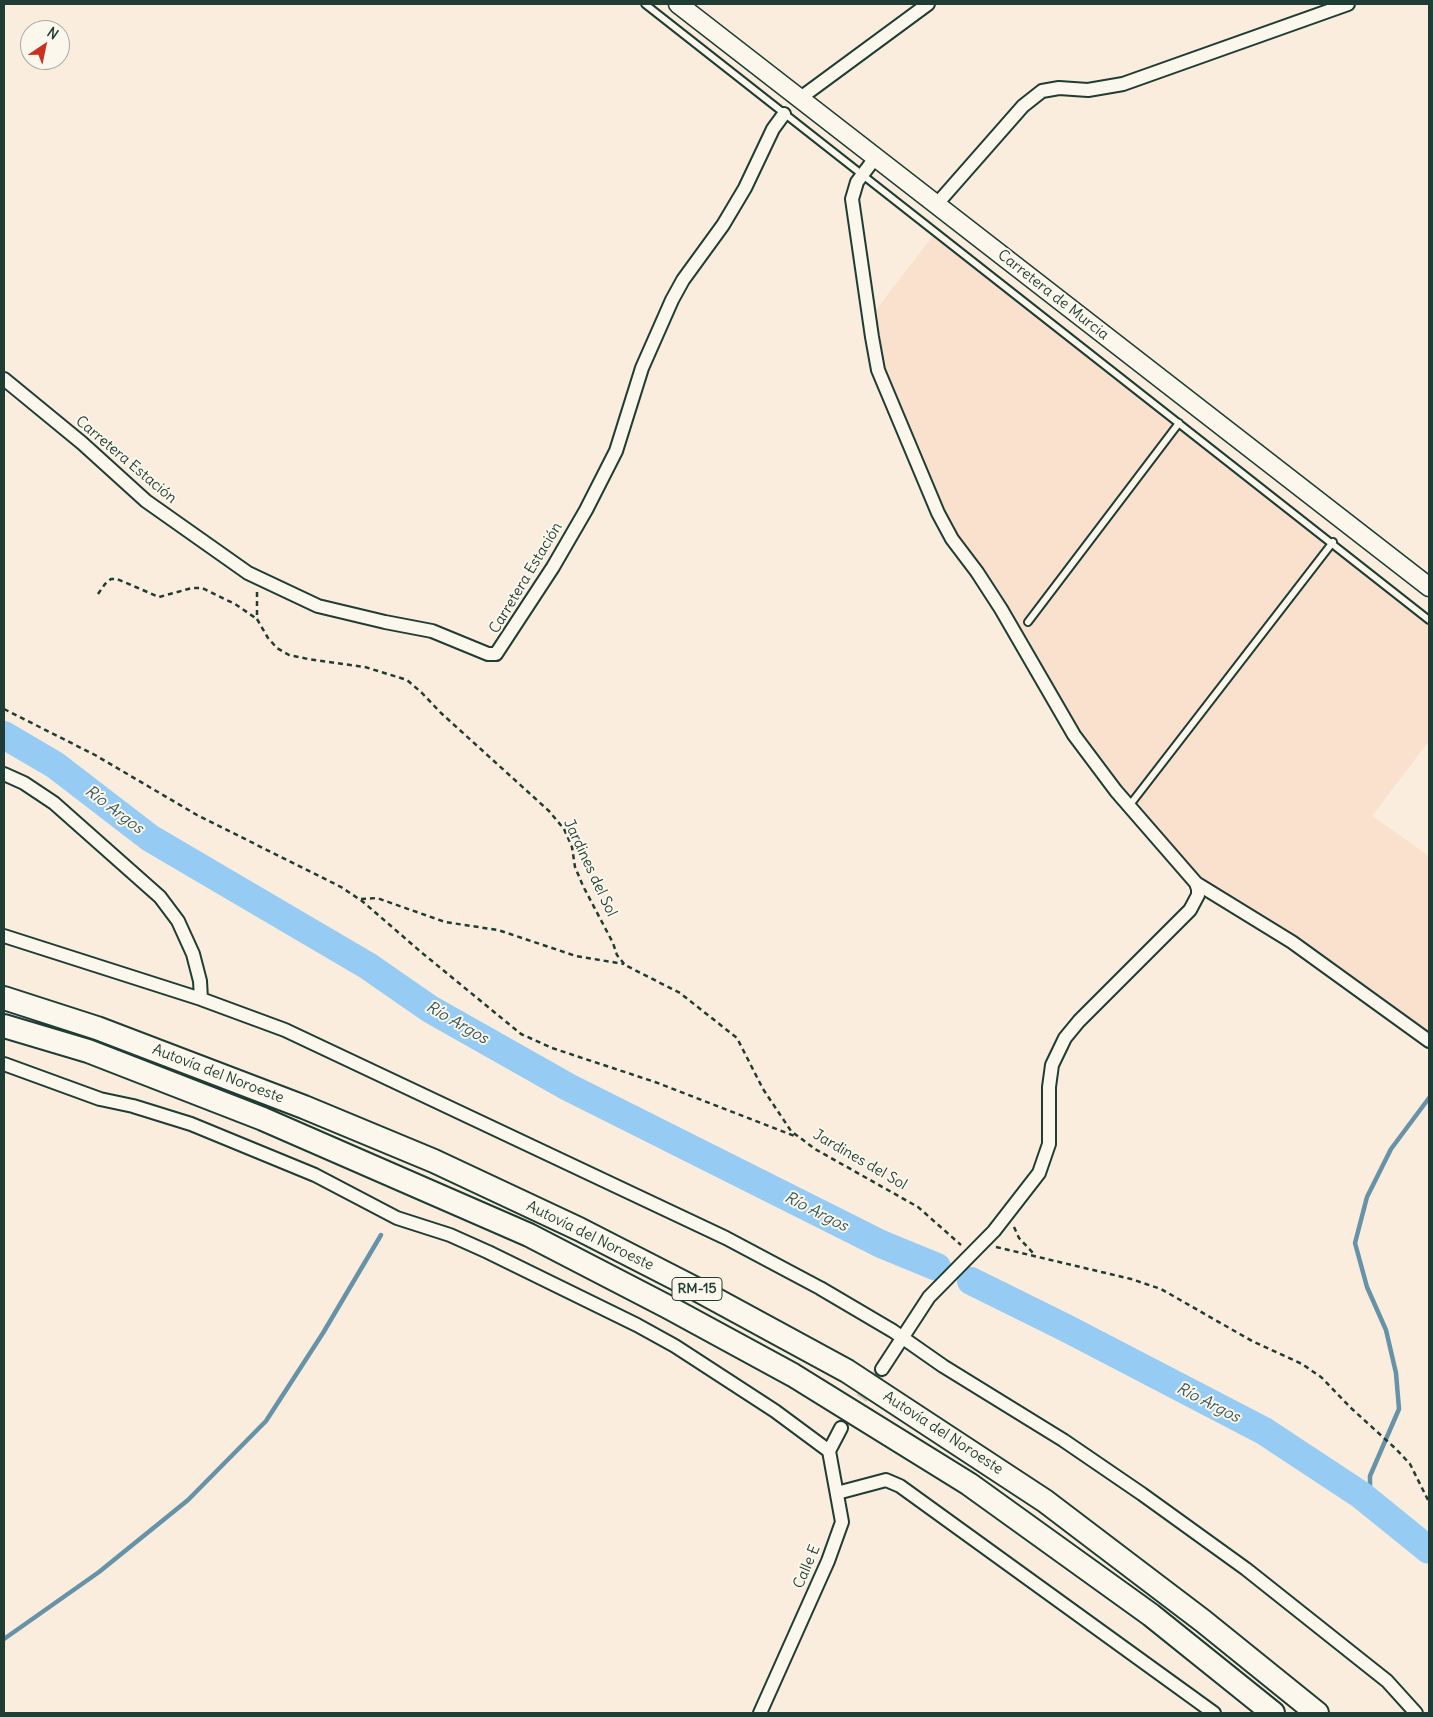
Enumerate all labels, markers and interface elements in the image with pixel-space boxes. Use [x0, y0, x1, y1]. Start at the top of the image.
north arrow [20, 20, 70, 70]
text: N [44, 23, 62, 44]
street label: Carretera de Murcia [994, 246, 1112, 344]
street label: Carretera Estación [72, 412, 180, 508]
street label: Carretera Estación [486, 519, 566, 637]
water label: Río Argos [81, 782, 147, 838]
street label: Jardines del Sol [560, 816, 620, 920]
water label: Río Argos [423, 998, 491, 1048]
street label: Autovía del Noroeste [150, 1041, 286, 1107]
street label: Jardines del Sol [810, 1126, 910, 1194]
water label: Río Argos [781, 1188, 851, 1236]
street label: Autovía del Noroeste [523, 1197, 657, 1275]
road number: RM-15 [672, 1278, 722, 1300]
water label: Río Argos [1173, 1379, 1243, 1427]
street label: Autovía del Noroeste [880, 1388, 1006, 1478]
street label: Calle E [790, 1543, 824, 1591]

